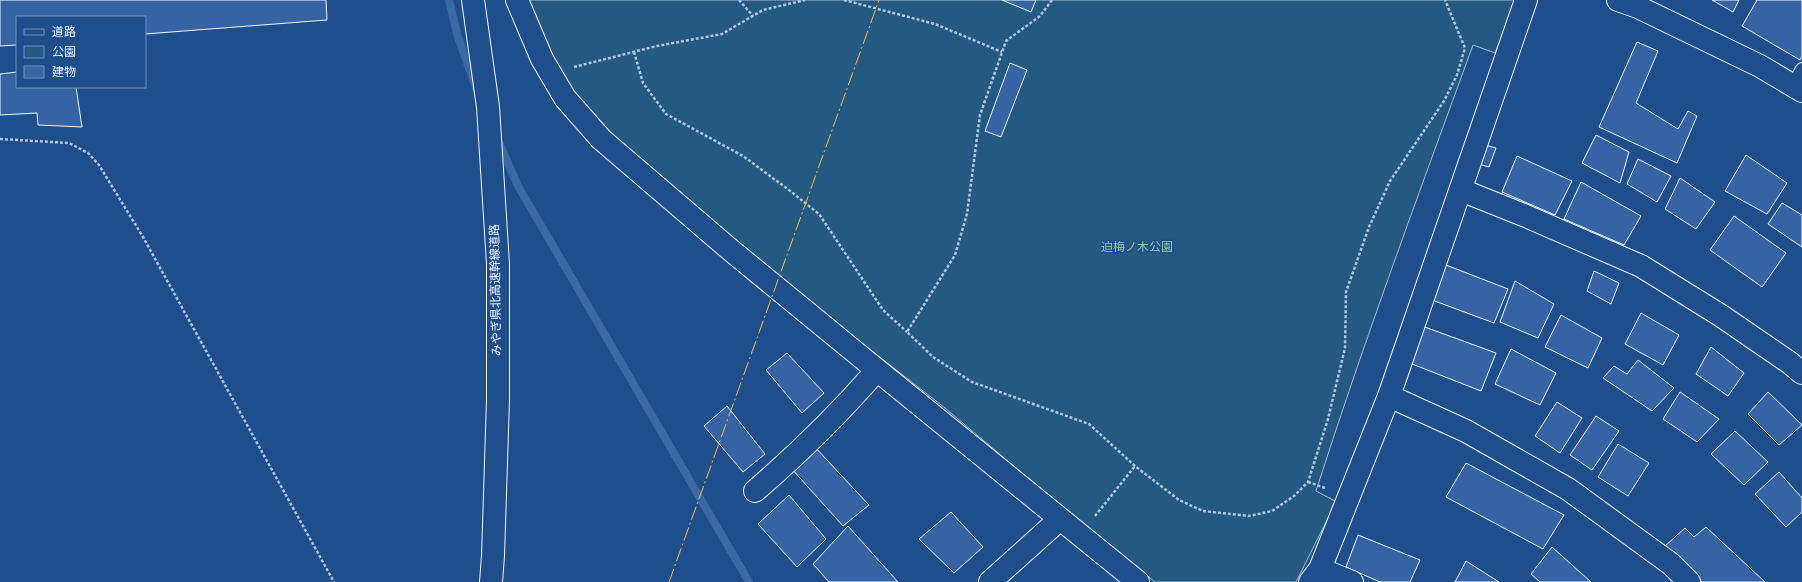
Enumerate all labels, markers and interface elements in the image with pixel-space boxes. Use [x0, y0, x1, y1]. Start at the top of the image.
legend [16, 16, 146, 88]
text: 道路 [52, 25, 76, 40]
text: 公園 [52, 45, 76, 60]
text: 建物 [52, 65, 76, 80]
street label: みやぎ県北高速幹線道路 [487, 224, 505, 356]
park label: 迫梅ノ木公園 [1101, 240, 1173, 255]

